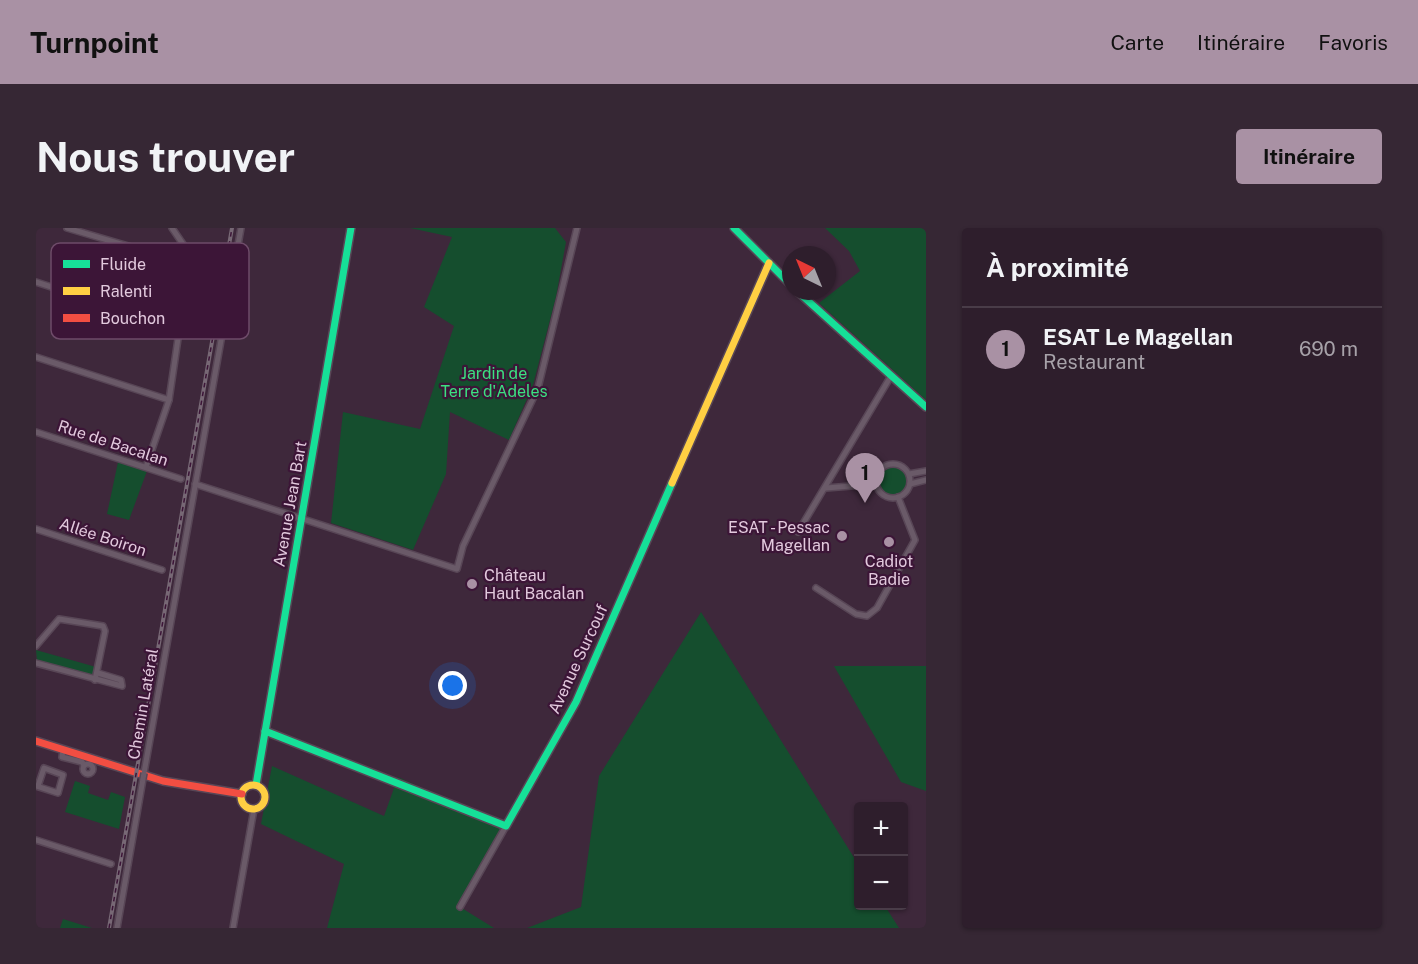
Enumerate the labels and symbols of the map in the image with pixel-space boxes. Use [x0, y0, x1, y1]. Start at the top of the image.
legend [51, 243, 249, 339]
north arrow [782, 246, 836, 300]
text: Fluide [100, 255, 146, 274]
text: Ralenti [100, 282, 152, 301]
text: Bouchon [100, 309, 165, 328]
park label: Jardin de Terre d'Adeles [440, 364, 548, 401]
street label: Rue de Bacalan [55, 416, 171, 470]
street label: Avenue Jean Bart [270, 439, 310, 569]
pin: 1 [846, 454, 884, 503]
street label: Allée Boiron [57, 514, 149, 560]
place label: ESAT - Pessac Magellan [728, 518, 830, 555]
marker: ESAT - Pessac Magellan [835, 529, 849, 543]
marker: Cadiot Badie [882, 535, 896, 549]
place label: Cadiot Badie [865, 552, 913, 589]
place label: Château Haut Bacalan [484, 566, 584, 603]
marker: Château Haut Bacalan [465, 577, 479, 591]
street label: Avenue Surcouf [544, 601, 612, 717]
street label: Chemin Latéral [124, 647, 162, 761]
your location [438, 671, 467, 700]

